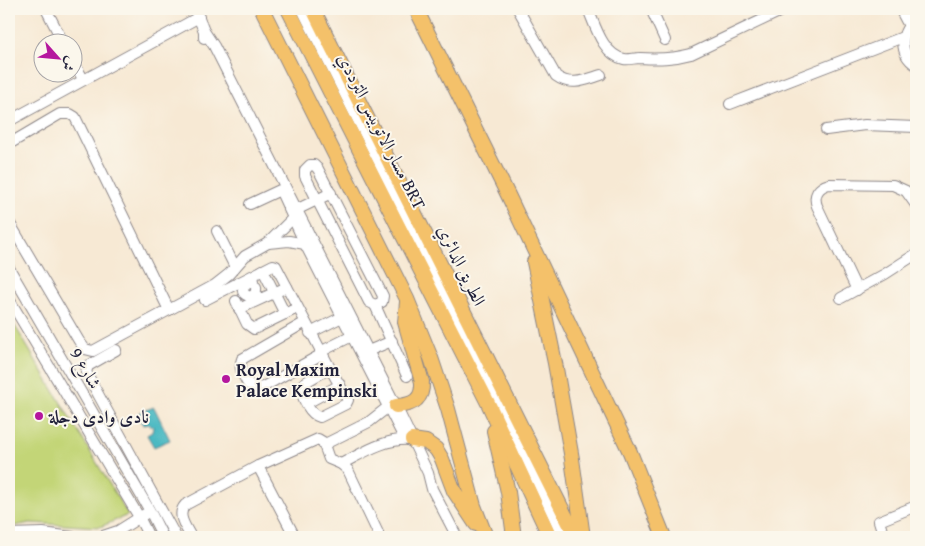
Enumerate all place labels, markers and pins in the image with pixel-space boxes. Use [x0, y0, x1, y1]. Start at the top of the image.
place label: Royal Maxim Palace Kempinski [236, 356, 378, 404]
marker: Royal Maxim Palace Kempinski [220, 373, 232, 385]
place label: نادى وادى دجلة [48, 403, 149, 430]
marker: نادى وادى دجلة [33, 410, 45, 422]

